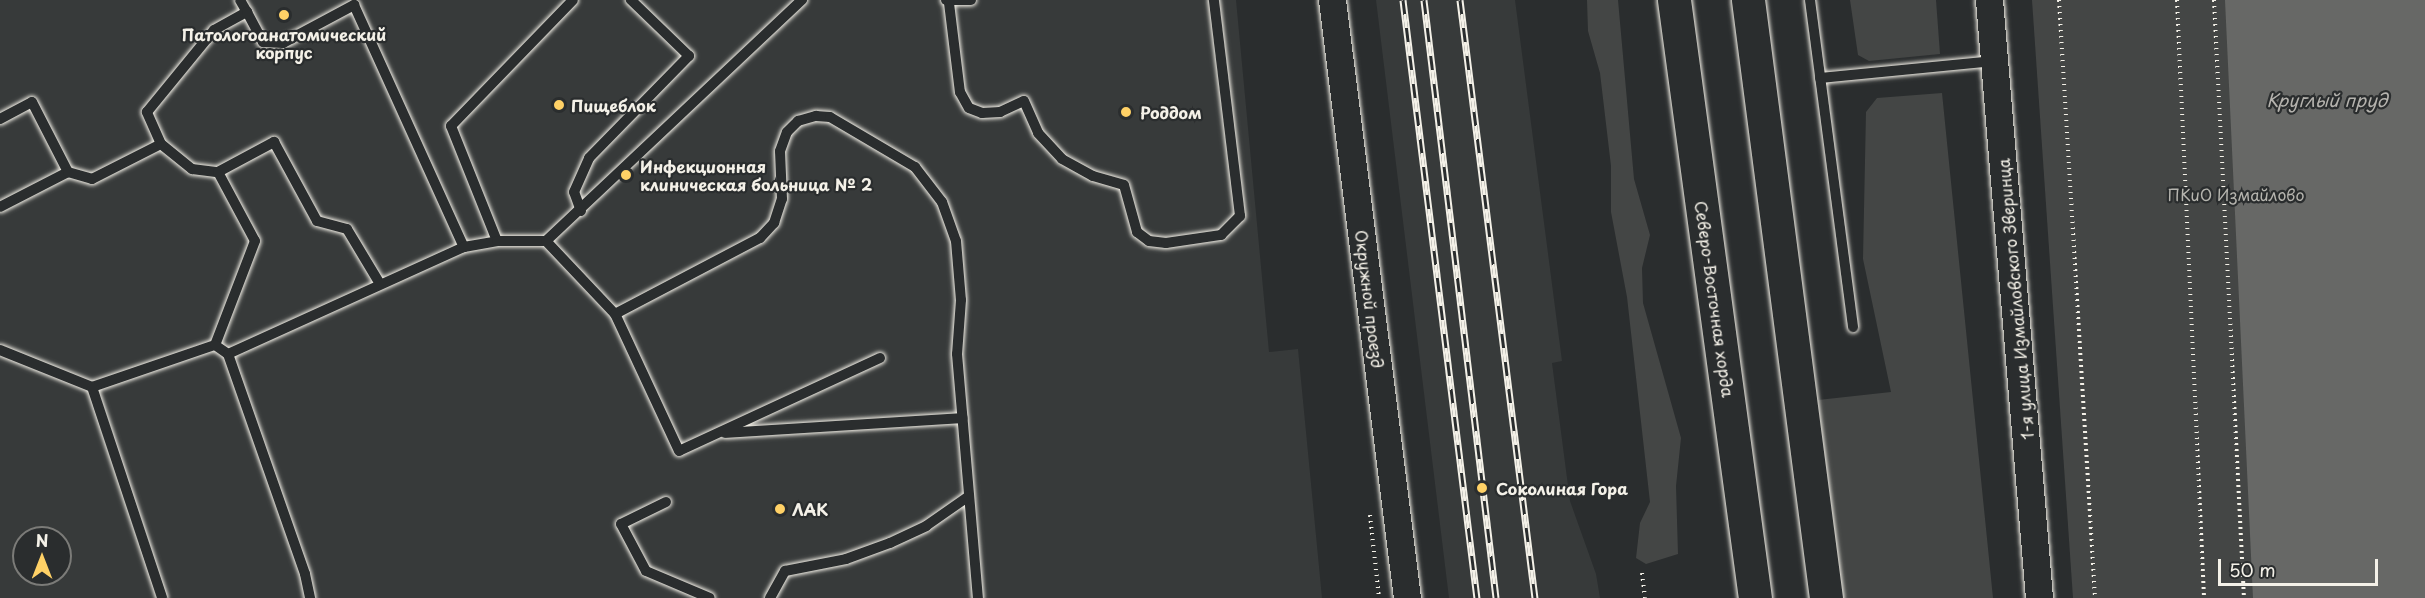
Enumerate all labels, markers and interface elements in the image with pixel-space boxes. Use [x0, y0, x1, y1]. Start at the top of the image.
marker: Патологоанатомический корпус [277, 8, 291, 22]
place label: Патологоанатомический корпус [182, 24, 386, 62]
water label: Круглый пруд [2267, 89, 2387, 111]
place label: Пищеблок [571, 95, 656, 115]
marker: Пищеблок [552, 98, 566, 112]
place label: Роддом [1140, 102, 1202, 122]
marker: Роддом [1117, 103, 1135, 121]
place label: Инфекционная клиническая больница № 2 [640, 156, 872, 194]
street label: 1-я улица Измайловского Зверинца [1993, 157, 2037, 441]
marker: Инфекционная клиническая больница № 2 [617, 166, 635, 184]
park label: ПКиО Измайлово [2167, 184, 2305, 204]
street label: Северо-Восточная хорда [1692, 199, 1738, 399]
street label: Окружной проезд [1352, 229, 1388, 369]
place label: Соколиная Гора [1496, 478, 1628, 498]
marker: Соколиная Гора [1473, 479, 1491, 497]
place label: ЛАК [792, 499, 828, 519]
marker: ЛАК [773, 502, 787, 516]
north arrow [12, 526, 72, 586]
text: N [36, 528, 48, 552]
scale bar [2221, 547, 2382, 585]
text: 50 m [2229, 556, 2276, 583]

